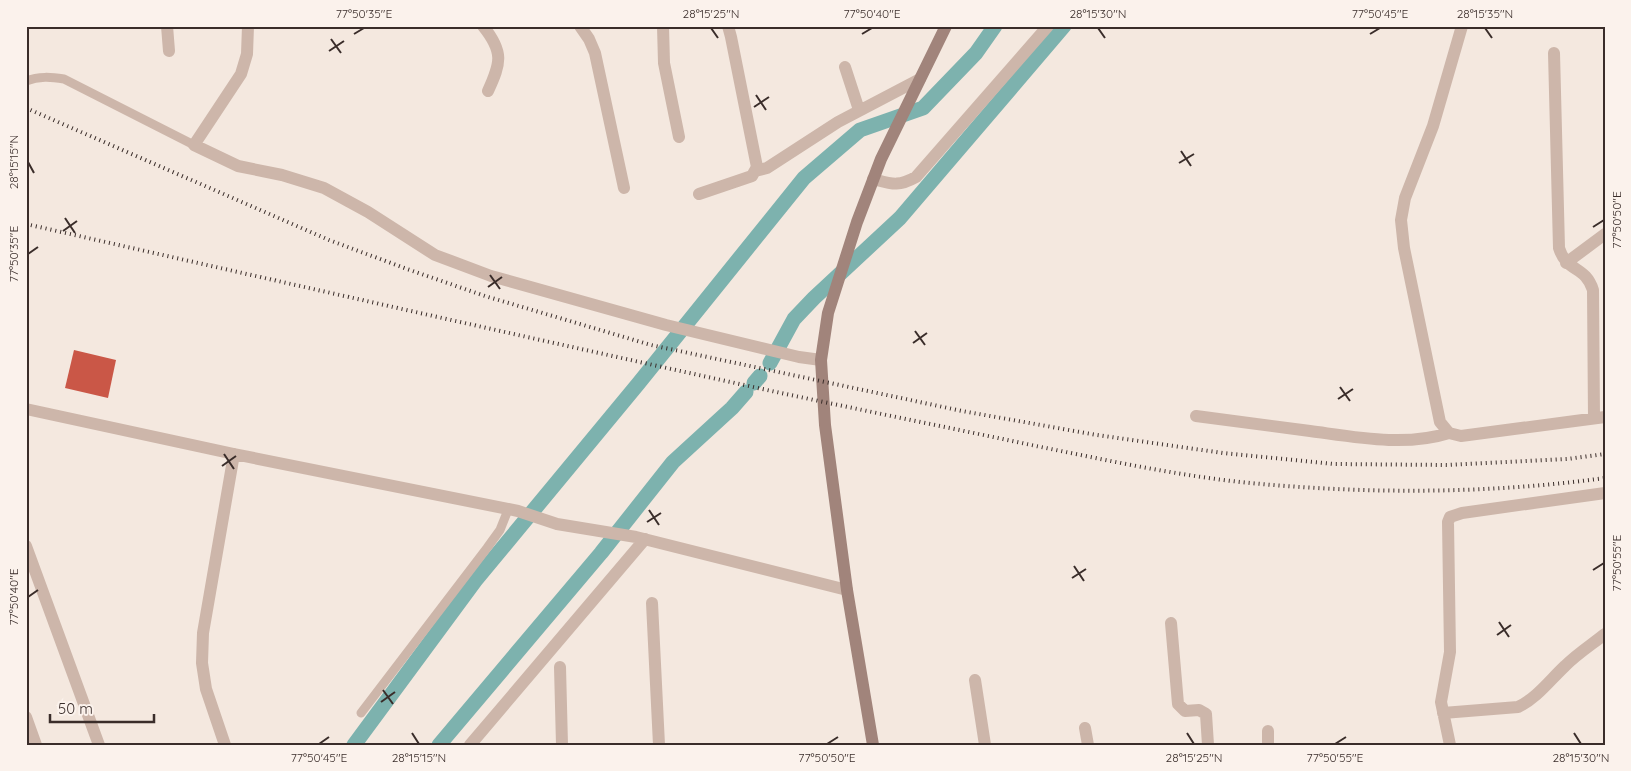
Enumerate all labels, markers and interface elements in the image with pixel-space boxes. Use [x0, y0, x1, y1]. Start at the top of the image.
text: 77°50'35"E [336, 6, 392, 21]
text: 28°15'25"N [683, 6, 739, 21]
text: 77°50'40"E [843, 6, 901, 21]
text: 28°15'30"N [1069, 6, 1127, 21]
text: 77°50'45"E [1352, 6, 1409, 21]
text: 28°15'35"N [1457, 6, 1513, 21]
text: 28°15'15"N [6, 135, 21, 189]
text: 77°50'50"E [1609, 191, 1624, 249]
text: 77°50'35"E [6, 226, 21, 282]
text: 77°50'55"E [1609, 534, 1624, 591]
text: 77°50'40"E [6, 568, 21, 626]
scale bar [50, 691, 154, 723]
text: 50 m [58, 699, 93, 718]
text: 77°50'45"E [291, 750, 348, 765]
text: 28°15'15"N [392, 750, 446, 765]
text: 77°50'50"E [798, 750, 856, 765]
text: 28°15'25"N [1166, 750, 1222, 765]
text: 77°50'55"E [1307, 750, 1364, 765]
text: 28°15'30"N [1552, 750, 1610, 765]

